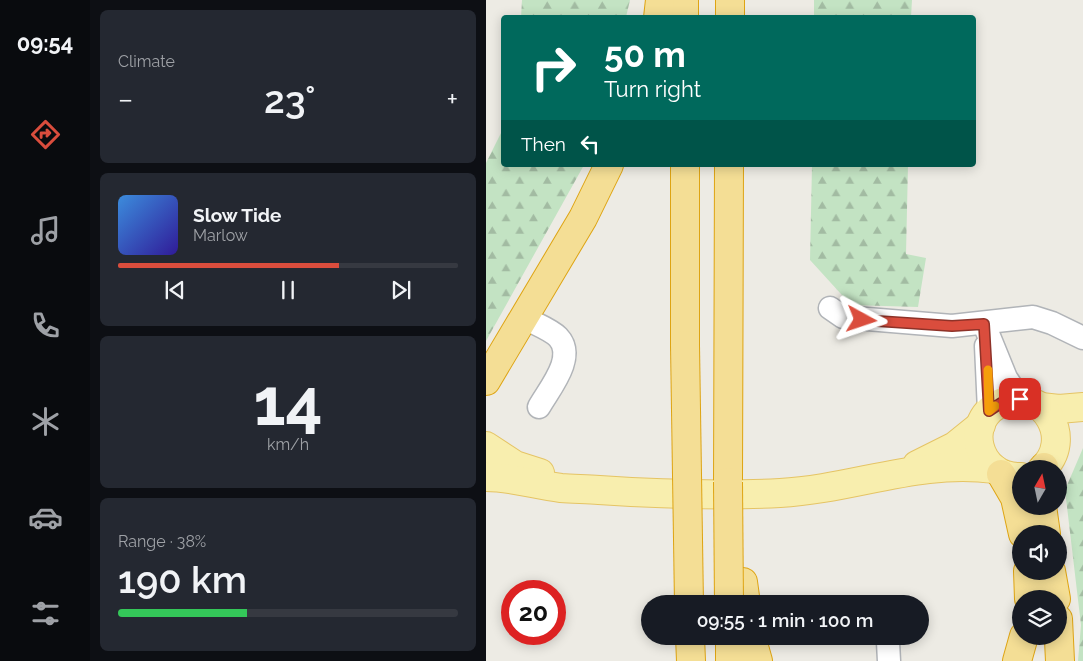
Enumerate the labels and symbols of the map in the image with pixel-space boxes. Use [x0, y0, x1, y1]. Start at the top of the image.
position arrow [835, 293, 887, 345]
pin [999, 378, 1041, 420]
north arrow [1012, 460, 1067, 515]
speed limit sign: 20 [501, 580, 566, 645]

